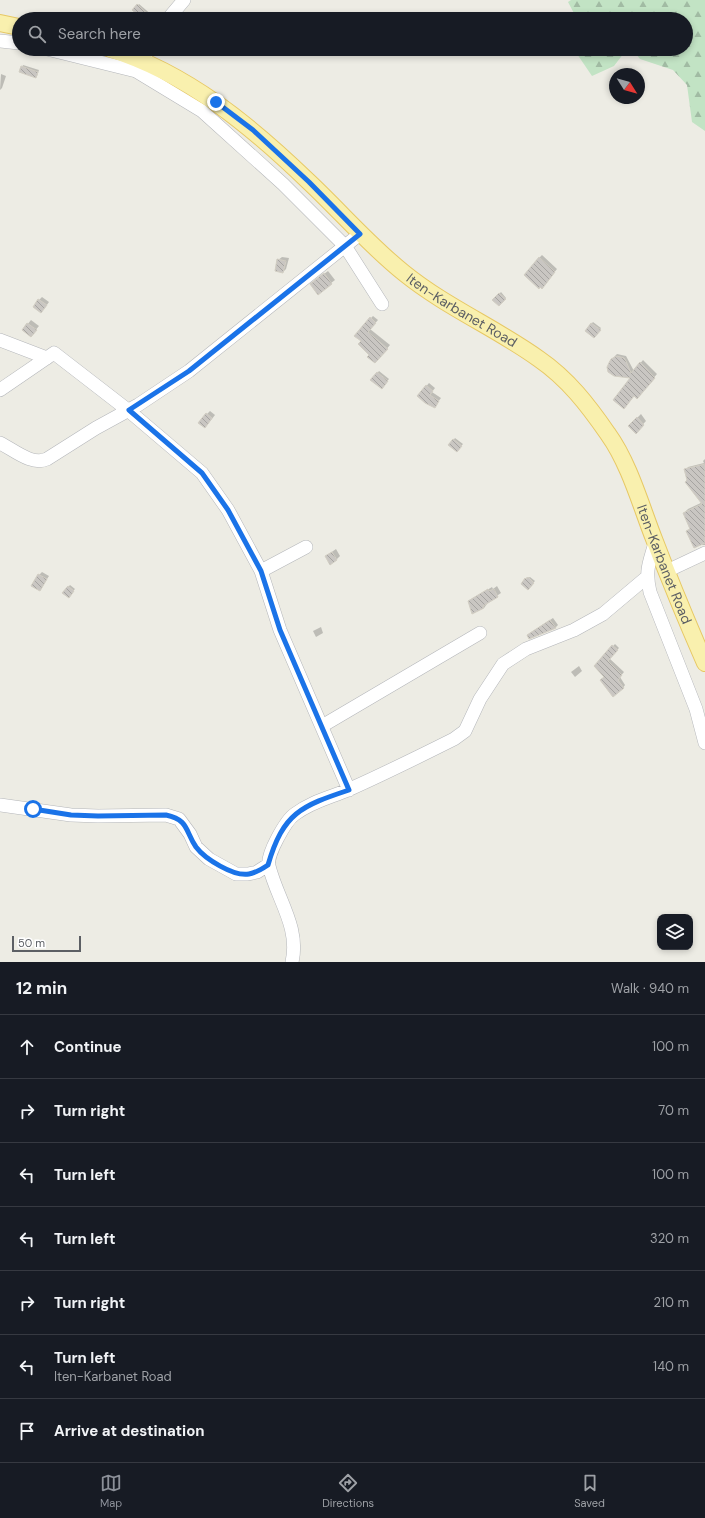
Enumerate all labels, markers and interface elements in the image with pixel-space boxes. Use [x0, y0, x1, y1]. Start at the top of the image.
search box [12, 12, 693, 56]
icon: search [26, 23, 48, 45]
text: Search here [58, 24, 141, 44]
north arrow [609, 68, 645, 104]
route end [207, 93, 225, 111]
street label: Iten-Karbanet Road [403, 269, 521, 351]
street label: Iten-Karbanet Road [633, 502, 696, 627]
route start [24, 800, 42, 818]
map controls [657, 914, 693, 950]
button: layers [657, 914, 693, 950]
scale bar [12, 934, 81, 953]
text: 50 m [18, 936, 45, 950]
text: 12 min [16, 977, 67, 999]
text: Walk · 940 m [611, 980, 689, 997]
icon: ahead [16, 1036, 38, 1058]
text: Continue [54, 1037, 122, 1057]
text: 100 m [652, 1038, 689, 1055]
icon: right [16, 1100, 38, 1122]
text: Turn right [54, 1101, 125, 1121]
text: 70 m [658, 1102, 689, 1119]
icon: left [16, 1164, 38, 1186]
text: Turn left [54, 1165, 115, 1185]
text: 100 m [652, 1166, 689, 1183]
icon: left [16, 1228, 38, 1250]
text: Turn left [54, 1229, 115, 1249]
text: 320 m [650, 1230, 689, 1247]
icon: right [16, 1292, 38, 1314]
text: Turn right [54, 1293, 125, 1313]
text: 210 m [654, 1294, 689, 1311]
text: Turn left [54, 1348, 115, 1368]
icon: left [16, 1356, 38, 1378]
text: 140 m [653, 1358, 689, 1375]
text: Iten-Karbanet Road [54, 1368, 172, 1385]
icon: arrive [16, 1420, 38, 1442]
text: Arrive at destination [54, 1421, 205, 1441]
tab: Map [100, 1472, 122, 1510]
tab: Directions [322, 1472, 374, 1510]
tab: Saved [574, 1472, 605, 1510]

